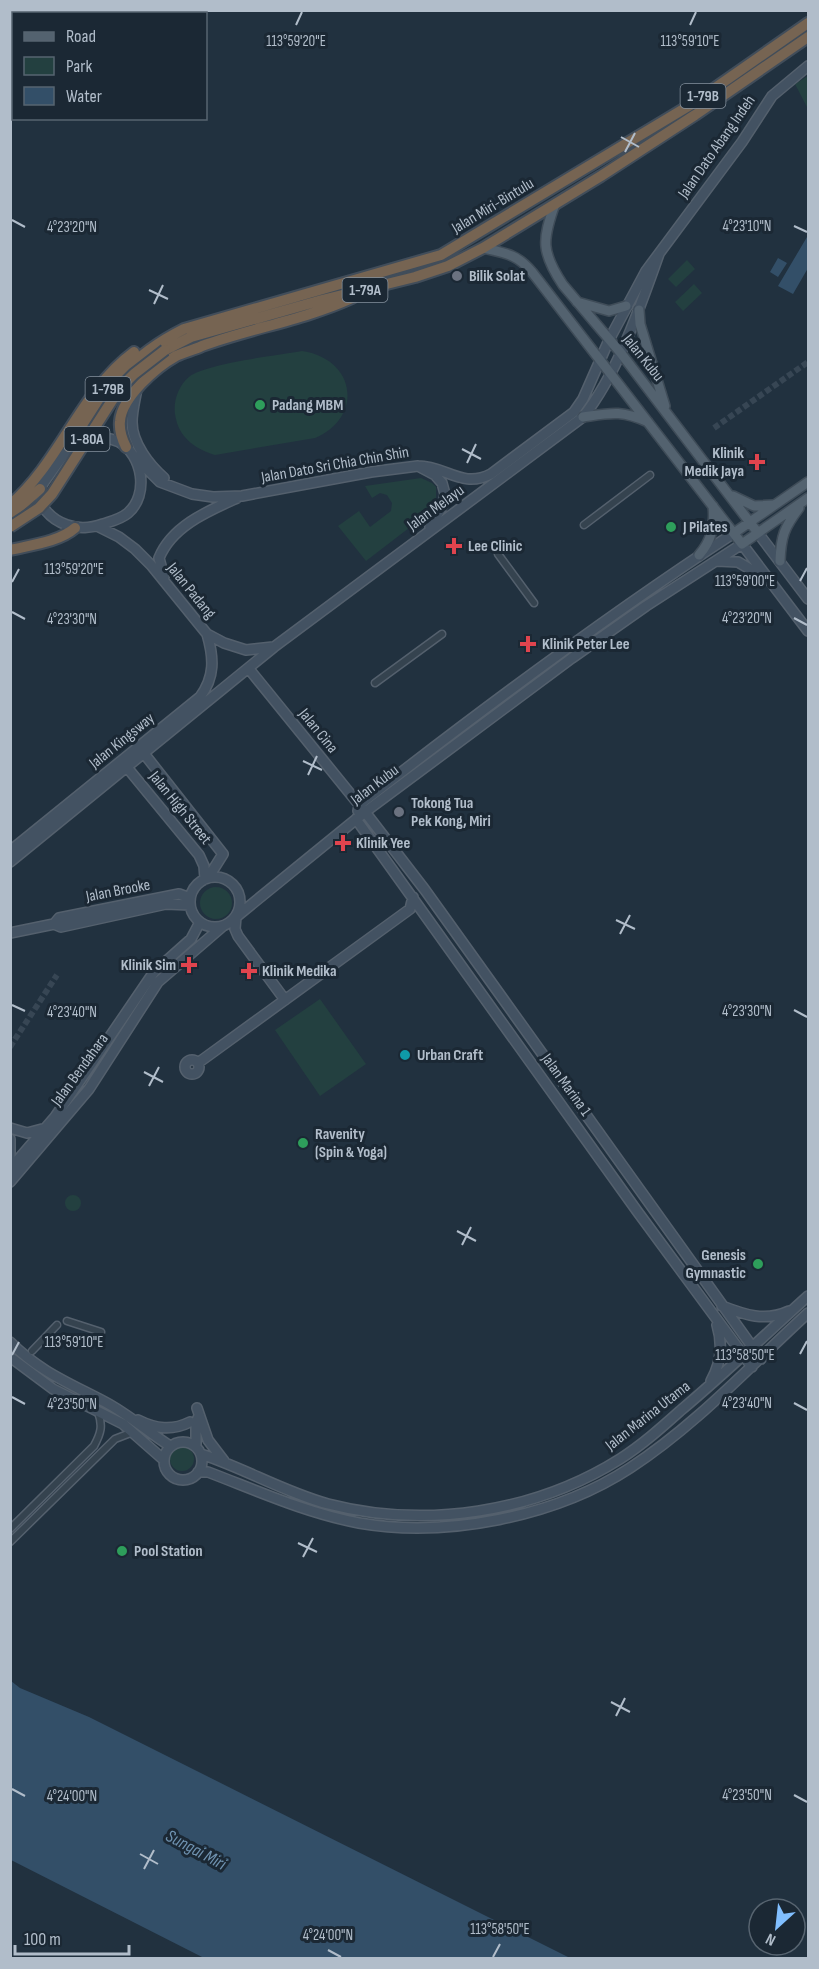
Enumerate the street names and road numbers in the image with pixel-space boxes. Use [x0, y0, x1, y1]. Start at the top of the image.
road number: 1-79B [680, 84, 726, 108]
street label: Jalan Dato Abang Indeh [674, 92, 760, 203]
street label: Jalan Miri-Bintulu [448, 174, 537, 238]
road number: 1-79A [342, 278, 388, 302]
street label: Jalan Kubu [618, 330, 668, 385]
road number: 1-79B [86, 377, 130, 401]
road number: 1-80A [64, 427, 110, 451]
street label: Jalan Dato Sri Chia Chin Shin [259, 443, 410, 488]
street label: Jalan Melayu [403, 481, 468, 536]
street label: Jalan Padang [162, 558, 219, 623]
street label: Jalan Cina [294, 704, 342, 757]
street label: Jalan Kingsway [85, 709, 158, 774]
street label: Jalan Kubu [347, 761, 403, 810]
street label: Jalan High Street [144, 767, 215, 849]
street label: Jalan Brooke [83, 875, 152, 907]
street label: Jalan Bendahara [47, 1030, 113, 1111]
street label: Jalan Marina 1 [536, 1049, 595, 1120]
street label: Jalan Marina Utama [601, 1377, 694, 1456]

